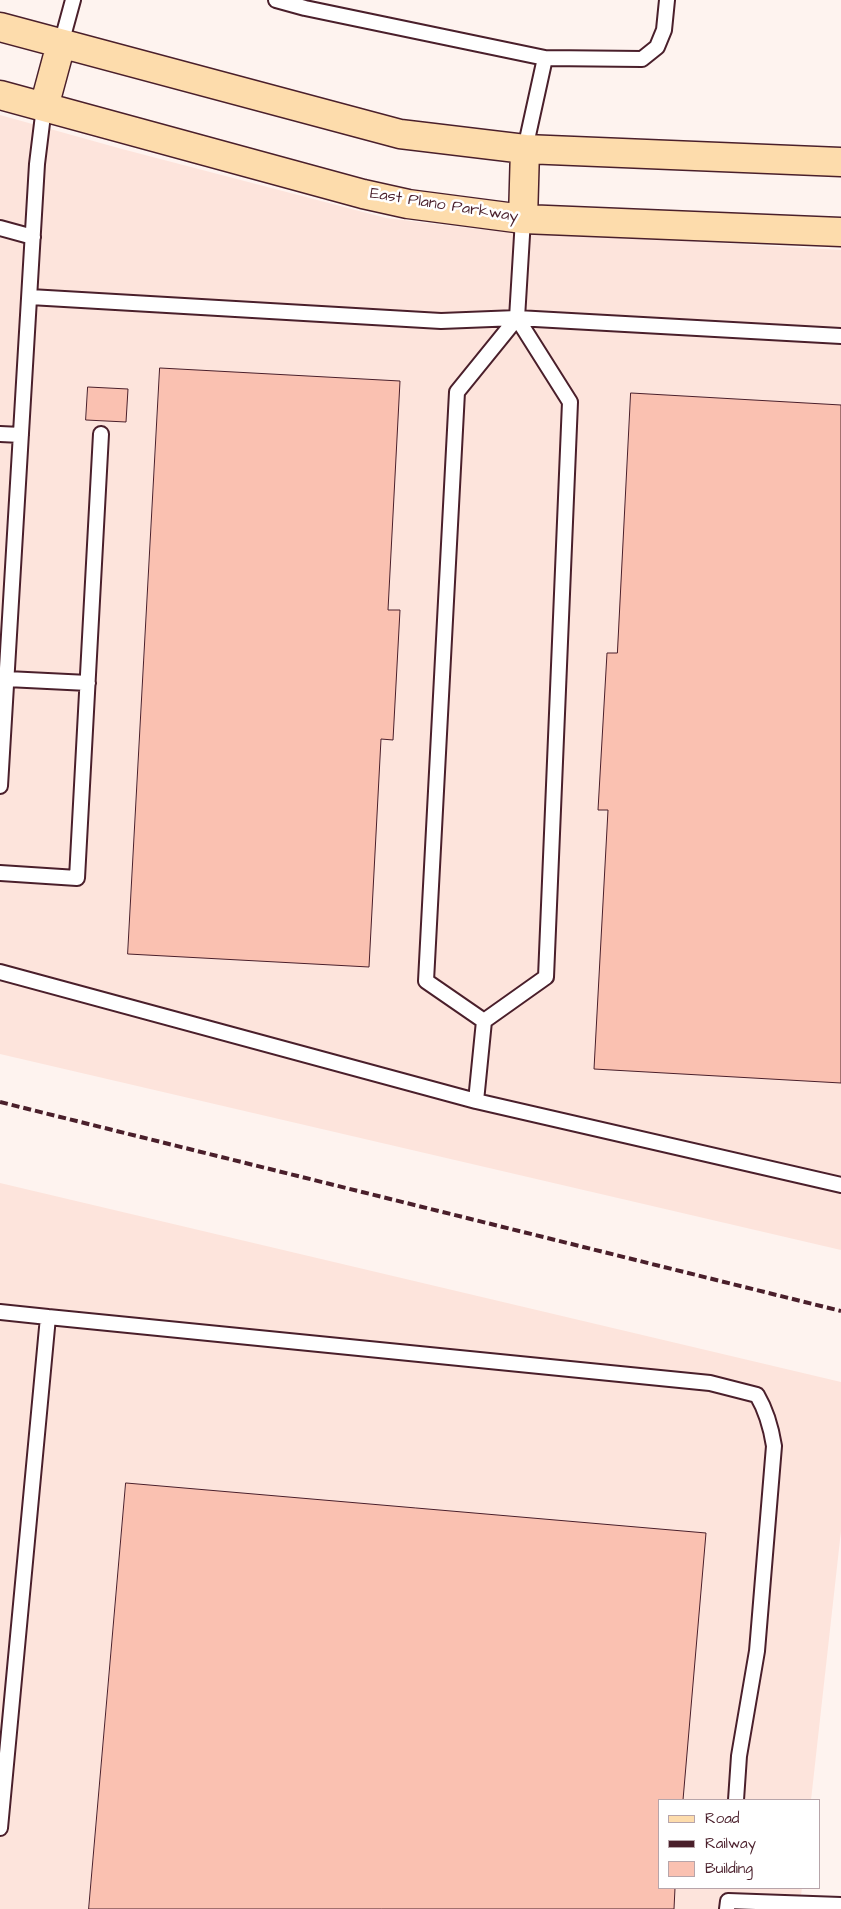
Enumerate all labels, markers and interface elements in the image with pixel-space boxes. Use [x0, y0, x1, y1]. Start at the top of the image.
street label: East Plano Parkway [369, 185, 519, 227]
legend [658, 1799, 821, 1889]
text: Road [705, 1808, 739, 1829]
text: Railway [705, 1833, 756, 1854]
text: Building [705, 1858, 753, 1879]

